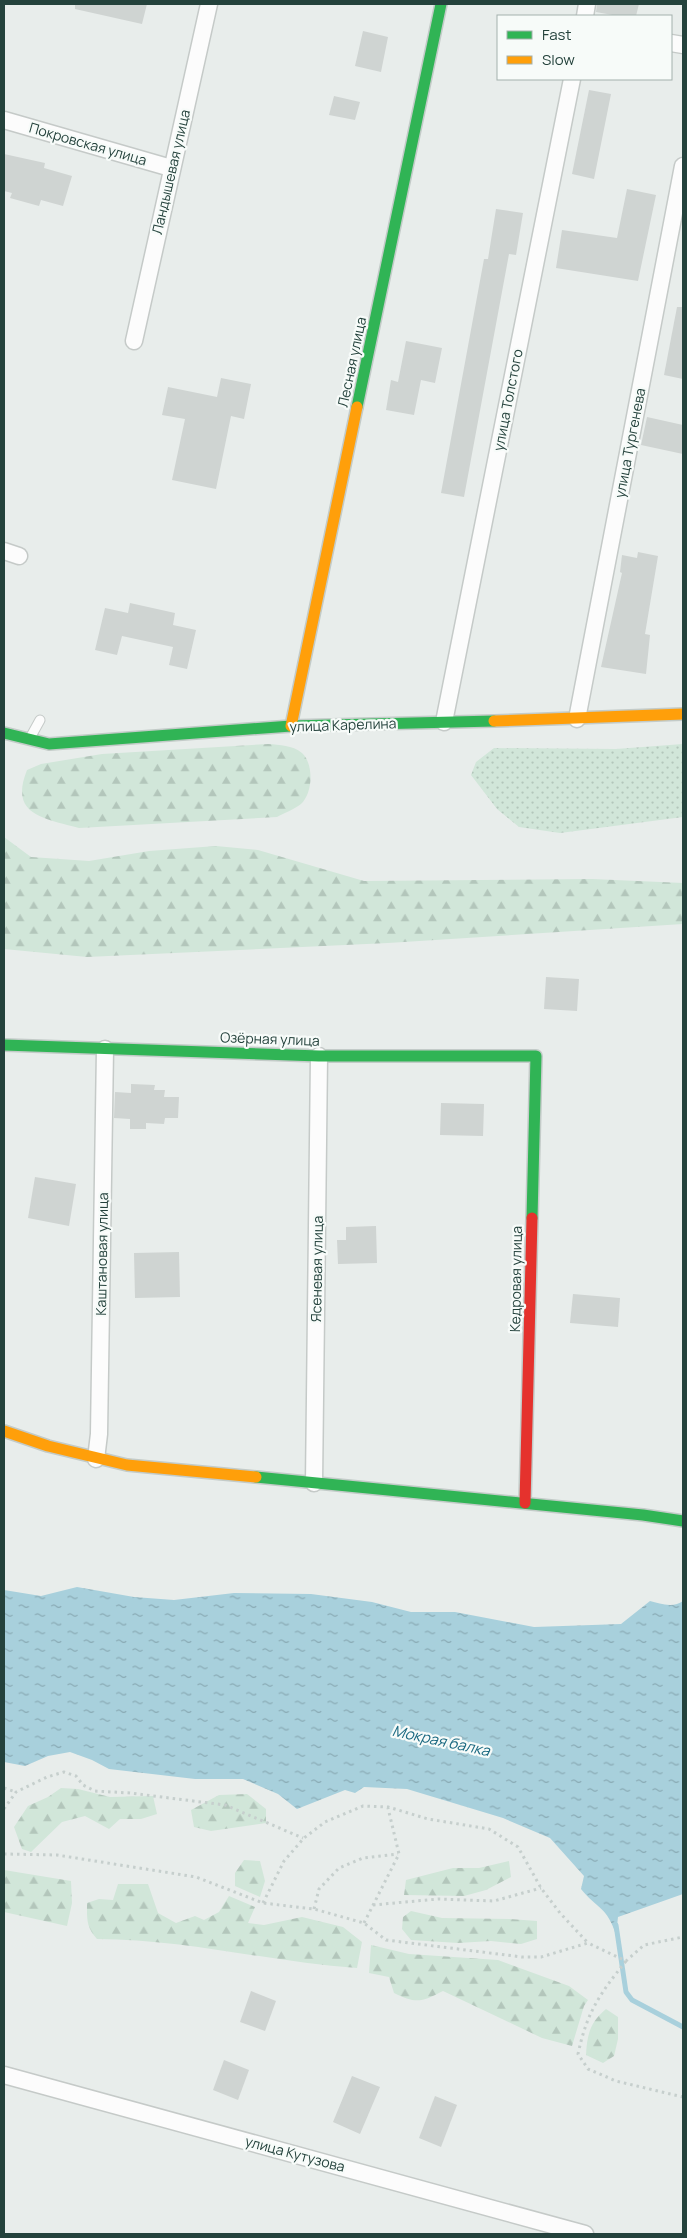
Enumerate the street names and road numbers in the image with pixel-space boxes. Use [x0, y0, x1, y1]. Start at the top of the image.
street label: Ландышевая улица [147, 108, 194, 236]
street label: Покровская улица [27, 118, 149, 169]
street label: Лесная улица [333, 315, 370, 409]
street label: улица Толстого [488, 347, 527, 452]
street label: улица Тургенева [610, 386, 650, 500]
street label: улица Карелина [289, 713, 397, 736]
street label: Озёрная улица [220, 1027, 320, 1050]
street label: Каштановая улица [91, 1192, 112, 1316]
street label: Ясеневая улица [306, 1216, 327, 1322]
street label: Кедровая улица [505, 1226, 526, 1332]
street label: улица Кутузова [243, 2131, 347, 2176]

